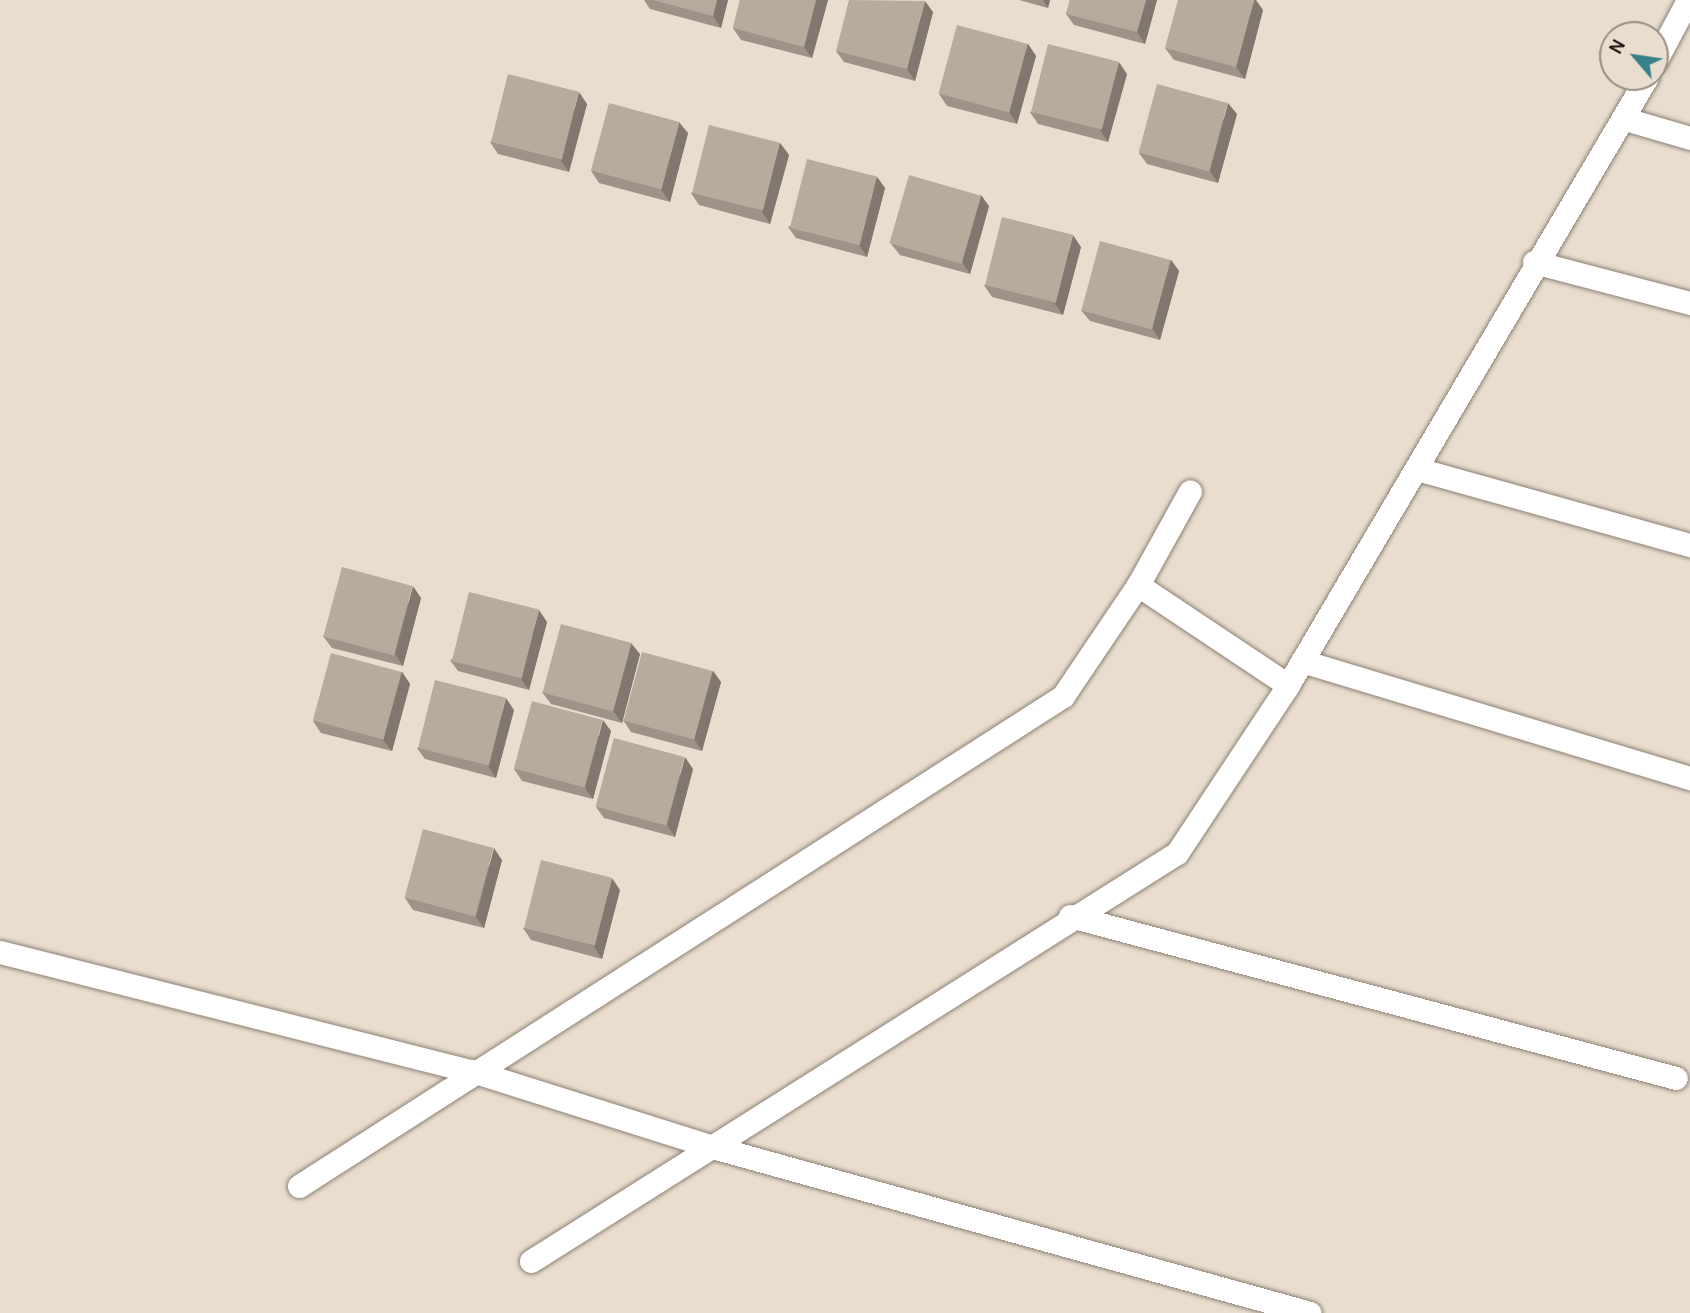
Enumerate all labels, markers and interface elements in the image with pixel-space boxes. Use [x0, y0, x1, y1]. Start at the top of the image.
north arrow [1599, 21, 1669, 91]
text: N [1604, 35, 1630, 58]

